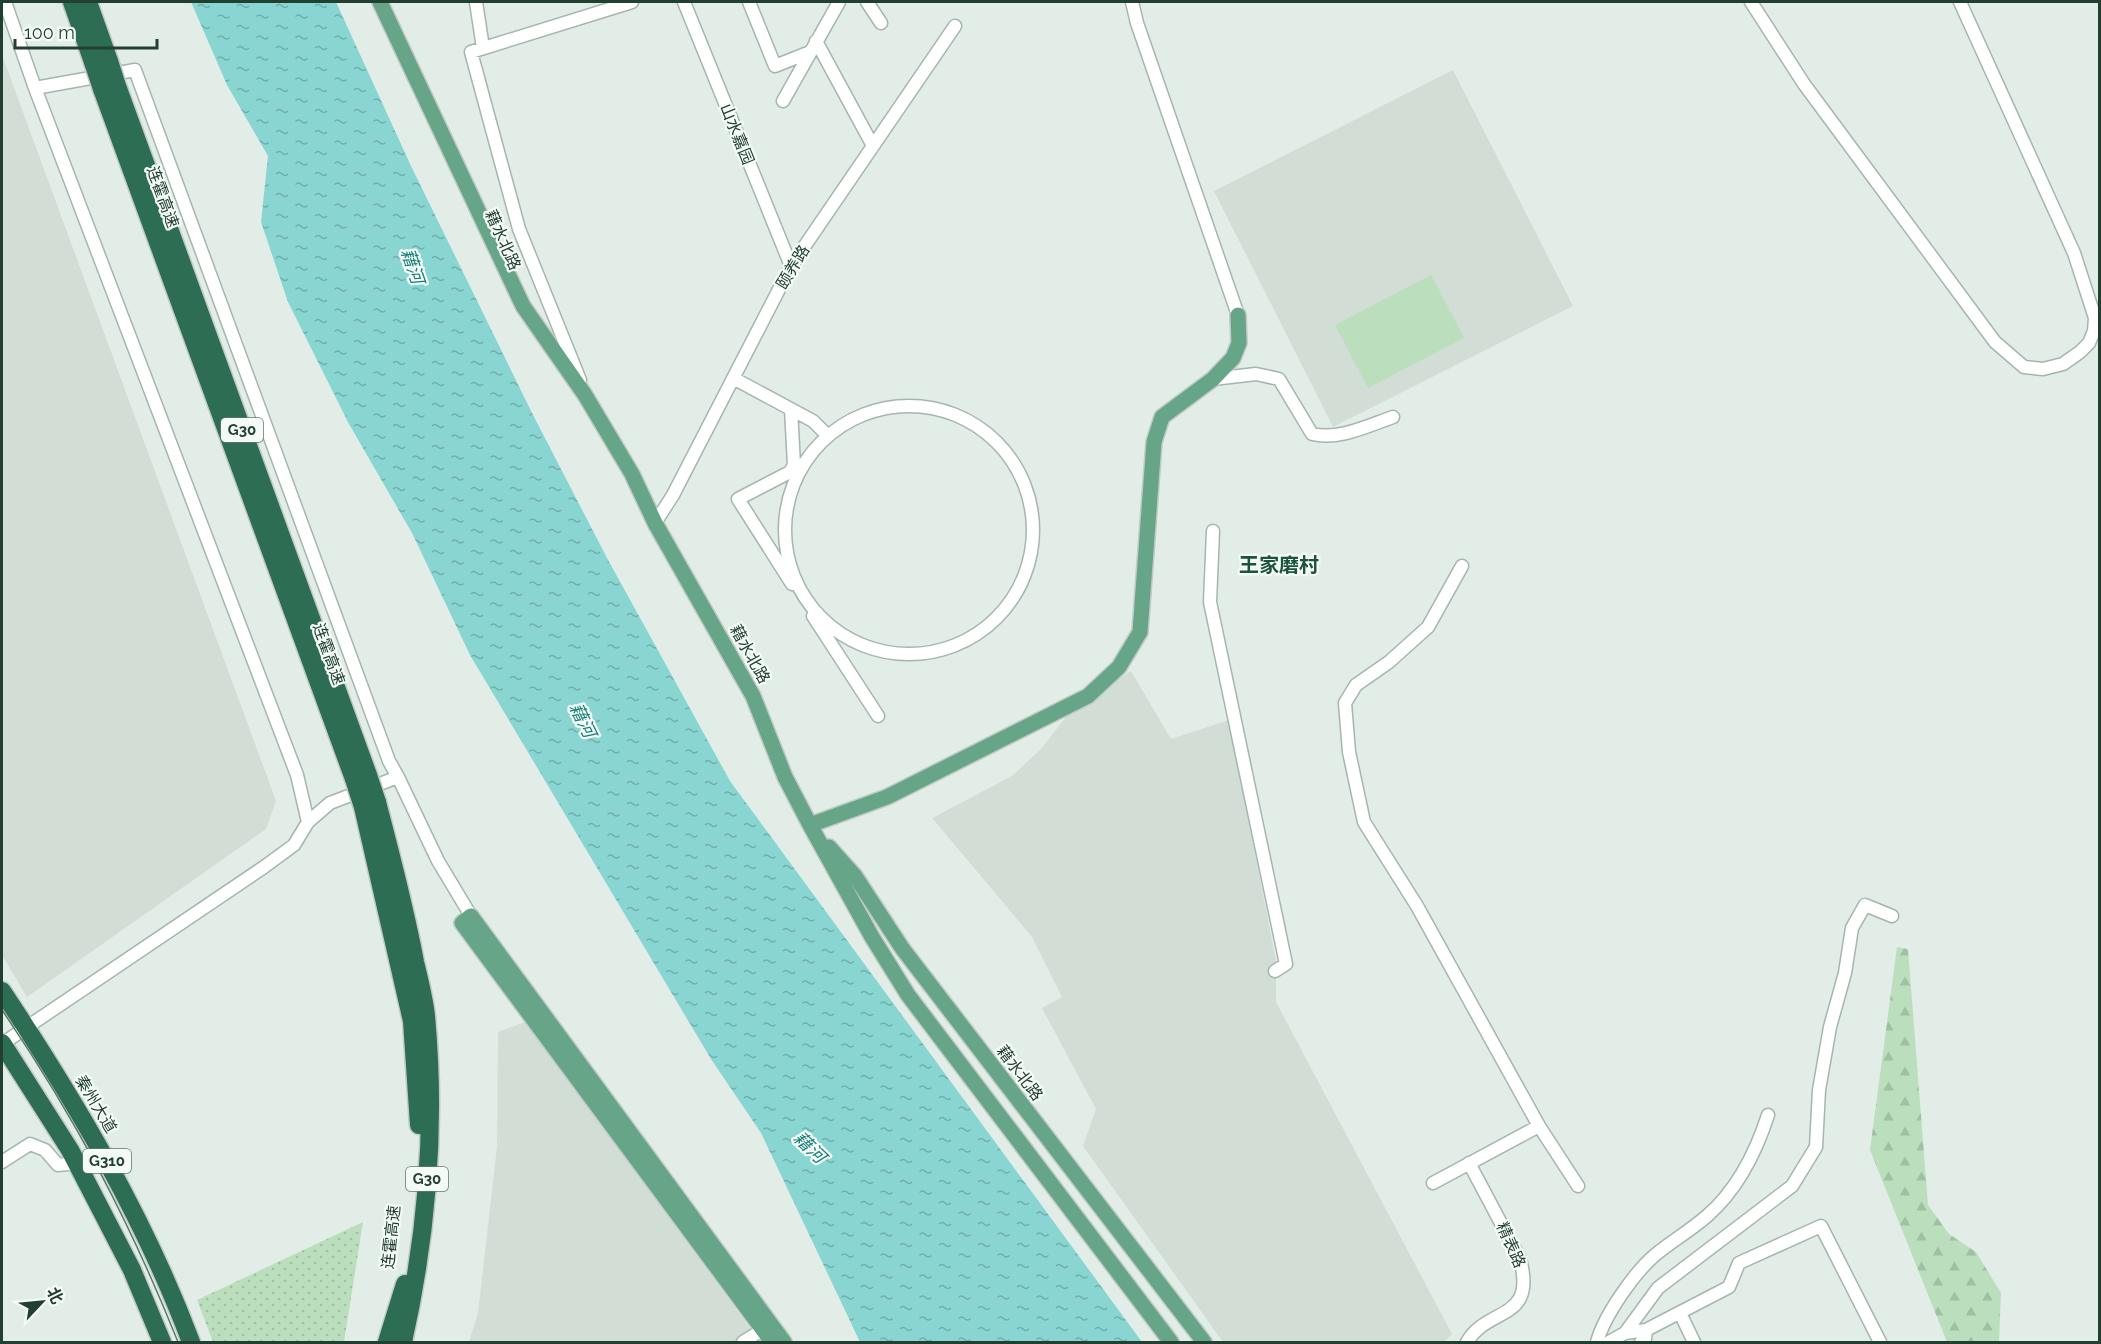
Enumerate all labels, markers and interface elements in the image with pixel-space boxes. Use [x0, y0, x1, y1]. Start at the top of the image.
scale bar [15, 12, 158, 50]
text: 100 m [24, 22, 75, 43]
street label: 山水嘉园 [716, 101, 758, 167]
street label: 连霍高速 [143, 164, 183, 230]
street label: 藉水北路 [481, 207, 525, 273]
street label: 颐养路 [772, 242, 814, 292]
water label: 藉河 [397, 246, 430, 289]
road number: G30 [221, 418, 263, 442]
district label: 王家磨村 [1239, 553, 1319, 577]
street label: 连霍高速 [309, 621, 349, 687]
street label: 藉水北路 [726, 621, 774, 687]
water label: 藉河 [566, 699, 602, 743]
street label: 藉水北路 [993, 1042, 1047, 1104]
street label: 秦州大道 [71, 1072, 121, 1136]
water label: 藉河 [790, 1127, 832, 1169]
road number: G310 [83, 1149, 131, 1173]
road number: G30 [406, 1167, 448, 1191]
street label: 连霍高速 [378, 1204, 404, 1270]
street label: 精表路 [1493, 1219, 1529, 1271]
north arrow [12, 1272, 72, 1332]
text: 北 [43, 1284, 67, 1307]

